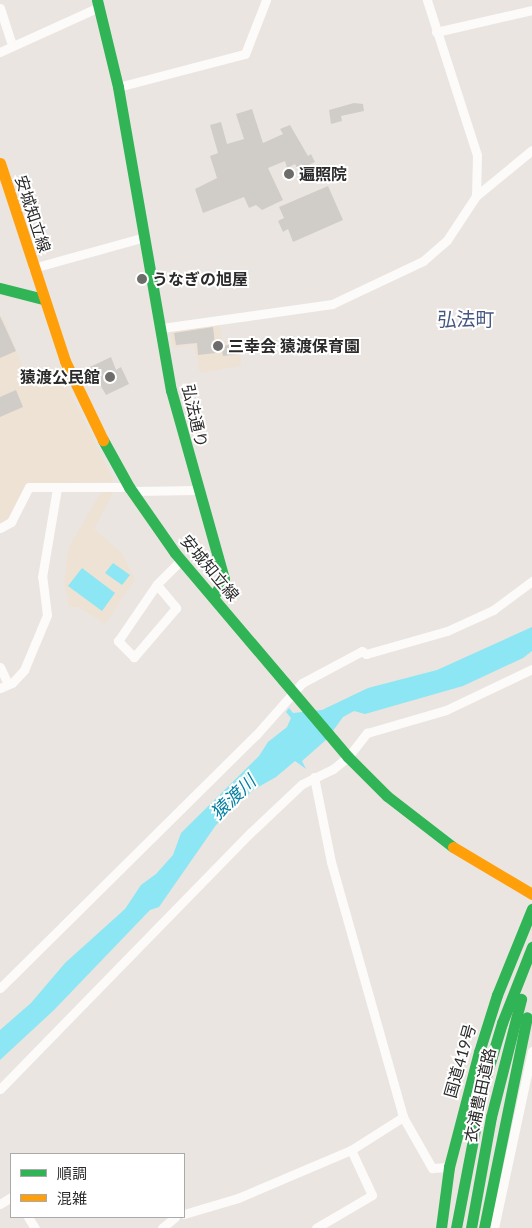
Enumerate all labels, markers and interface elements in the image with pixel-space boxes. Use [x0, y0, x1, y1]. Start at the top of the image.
place label: 遍照院 [299, 164, 347, 184]
marker: 遍照院 [283, 168, 295, 180]
street label: 安城知立線 [12, 173, 54, 255]
place label: うなぎの旭屋 [152, 269, 248, 289]
marker: うなぎの旭屋 [136, 273, 148, 285]
district label: 弘法町 [438, 308, 494, 330]
place label: 三幸会 猿渡保育園 [228, 336, 360, 356]
marker: 三幸会 猿渡保育園 [212, 340, 224, 352]
place label: 猿渡公民館 [20, 367, 100, 387]
marker: 猿渡公民館 [104, 371, 116, 383]
street label: 弘法通り [178, 383, 212, 449]
street label: 安城知立線 [177, 531, 243, 605]
water label: 猿渡川 [206, 770, 260, 824]
street label: 国道419号 [440, 1022, 480, 1100]
street label: 衣浦豊田道路 [461, 1046, 499, 1144]
legend [10, 1153, 185, 1218]
text: 順調 [57, 1164, 87, 1182]
text: 混雑 [57, 1189, 87, 1207]

